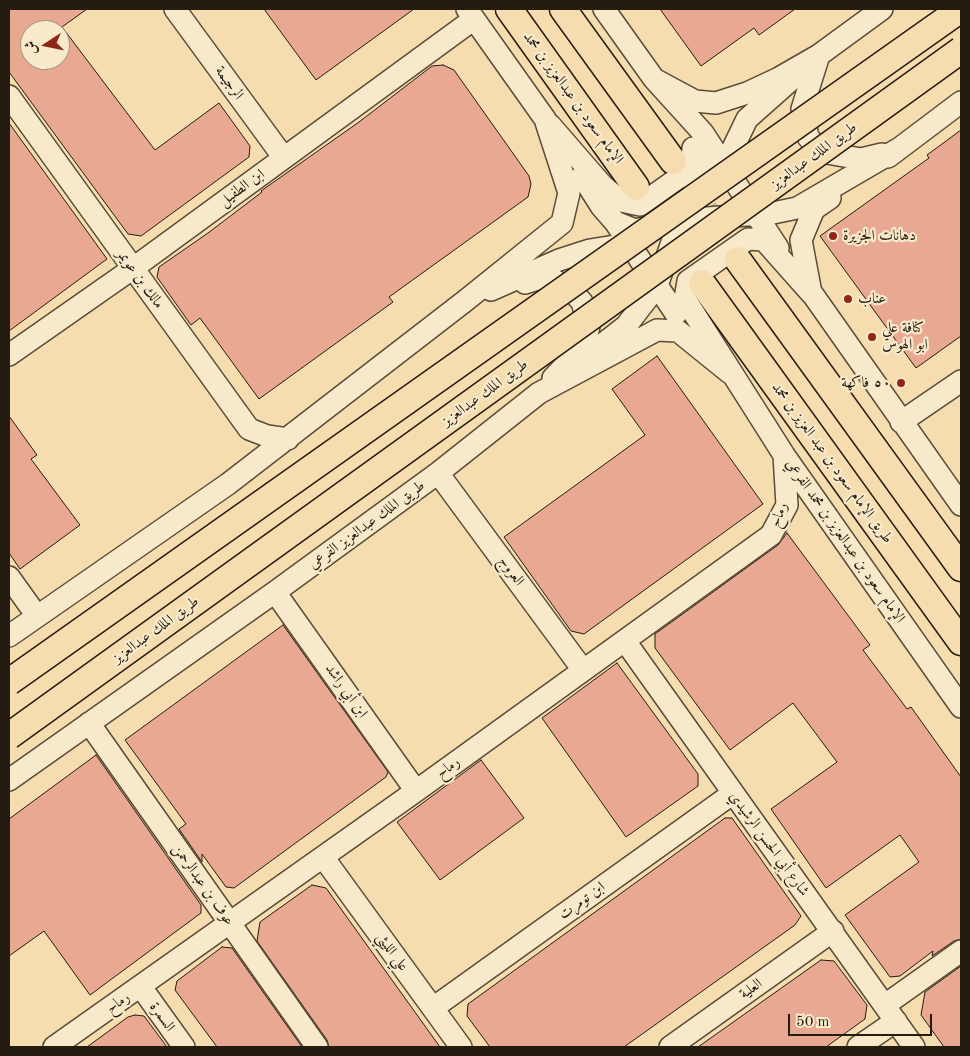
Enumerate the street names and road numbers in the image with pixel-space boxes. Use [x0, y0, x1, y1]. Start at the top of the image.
street label: الإمام سعود بن عبدالعزيز بن محمد [519, 28, 627, 168]
street label: الرجيمة [211, 63, 247, 103]
street label: طريق الملك عبدالعزيز [767, 119, 861, 193]
street label: ابن الطفيل [216, 165, 268, 211]
street label: مالك بن عويمر [112, 246, 168, 312]
street label: طريق الملك عبدالعزيز [438, 356, 532, 430]
street label: طريق الإمام سعود بن عبد العزيز بن محمد [767, 379, 897, 547]
street label: الإمام سعود بن عبدالعزيز بن محمد الفرعي [781, 456, 909, 626]
street label: طريق الملك عبدالعزيز الفرعي [305, 477, 429, 573]
street label: رماح [766, 500, 792, 530]
street label: العروج [494, 553, 528, 589]
street label: طريق الملك عبدالعزيز [109, 593, 203, 667]
street label: ابن أبي راشد [321, 660, 371, 722]
street label: رماح [433, 753, 463, 783]
street label: شارع أبي الحسن الرشيدي [725, 788, 813, 900]
street label: عوف بن عبدالرحمن [168, 841, 238, 929]
street label: ابن تومرت [555, 878, 609, 924]
street label: علي الليثي [372, 929, 412, 975]
street label: العلية [736, 975, 766, 1003]
street label: رماح [103, 988, 133, 1018]
street label: السمرة [145, 999, 179, 1035]

